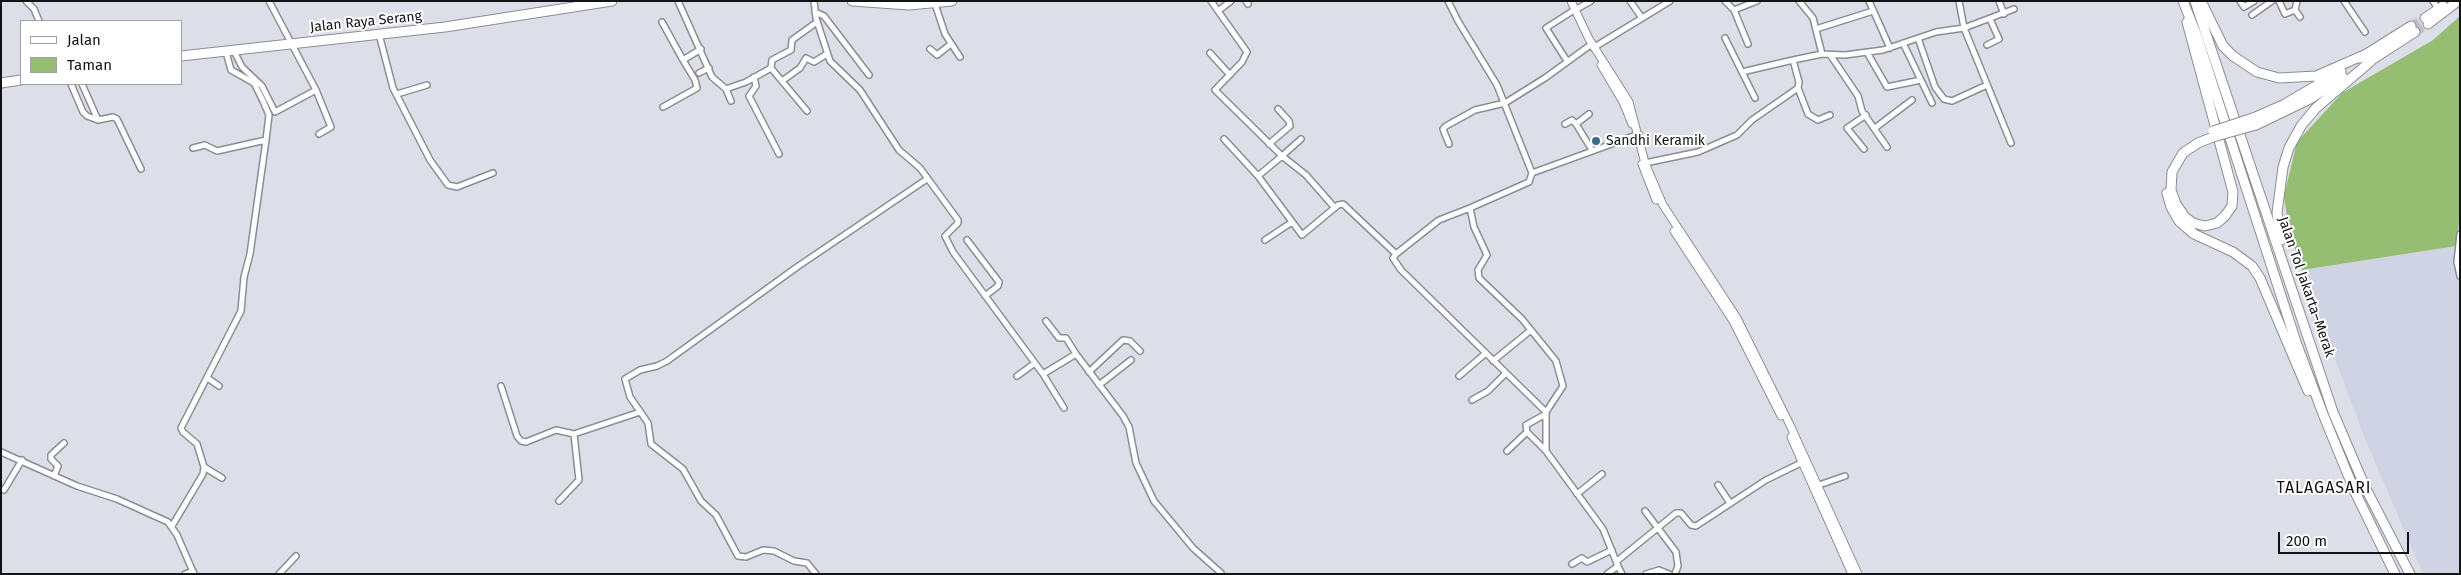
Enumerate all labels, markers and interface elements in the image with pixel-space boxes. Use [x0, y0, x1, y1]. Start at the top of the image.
street label: Jalan Raya Serang [309, 8, 423, 36]
legend [20, 20, 182, 85]
text: Jalan [67, 31, 101, 49]
text: Taman [67, 56, 112, 74]
place label: Sandhi Keramik [1606, 133, 1705, 149]
marker: Sandhi Keramik [1590, 135, 1602, 147]
street label: Jalan Tol Jakarta–Merak [2274, 215, 2338, 359]
district label: TALAGASARI [2275, 479, 2373, 499]
scale bar [2281, 522, 2412, 554]
text: 200 m [2286, 532, 2327, 550]

